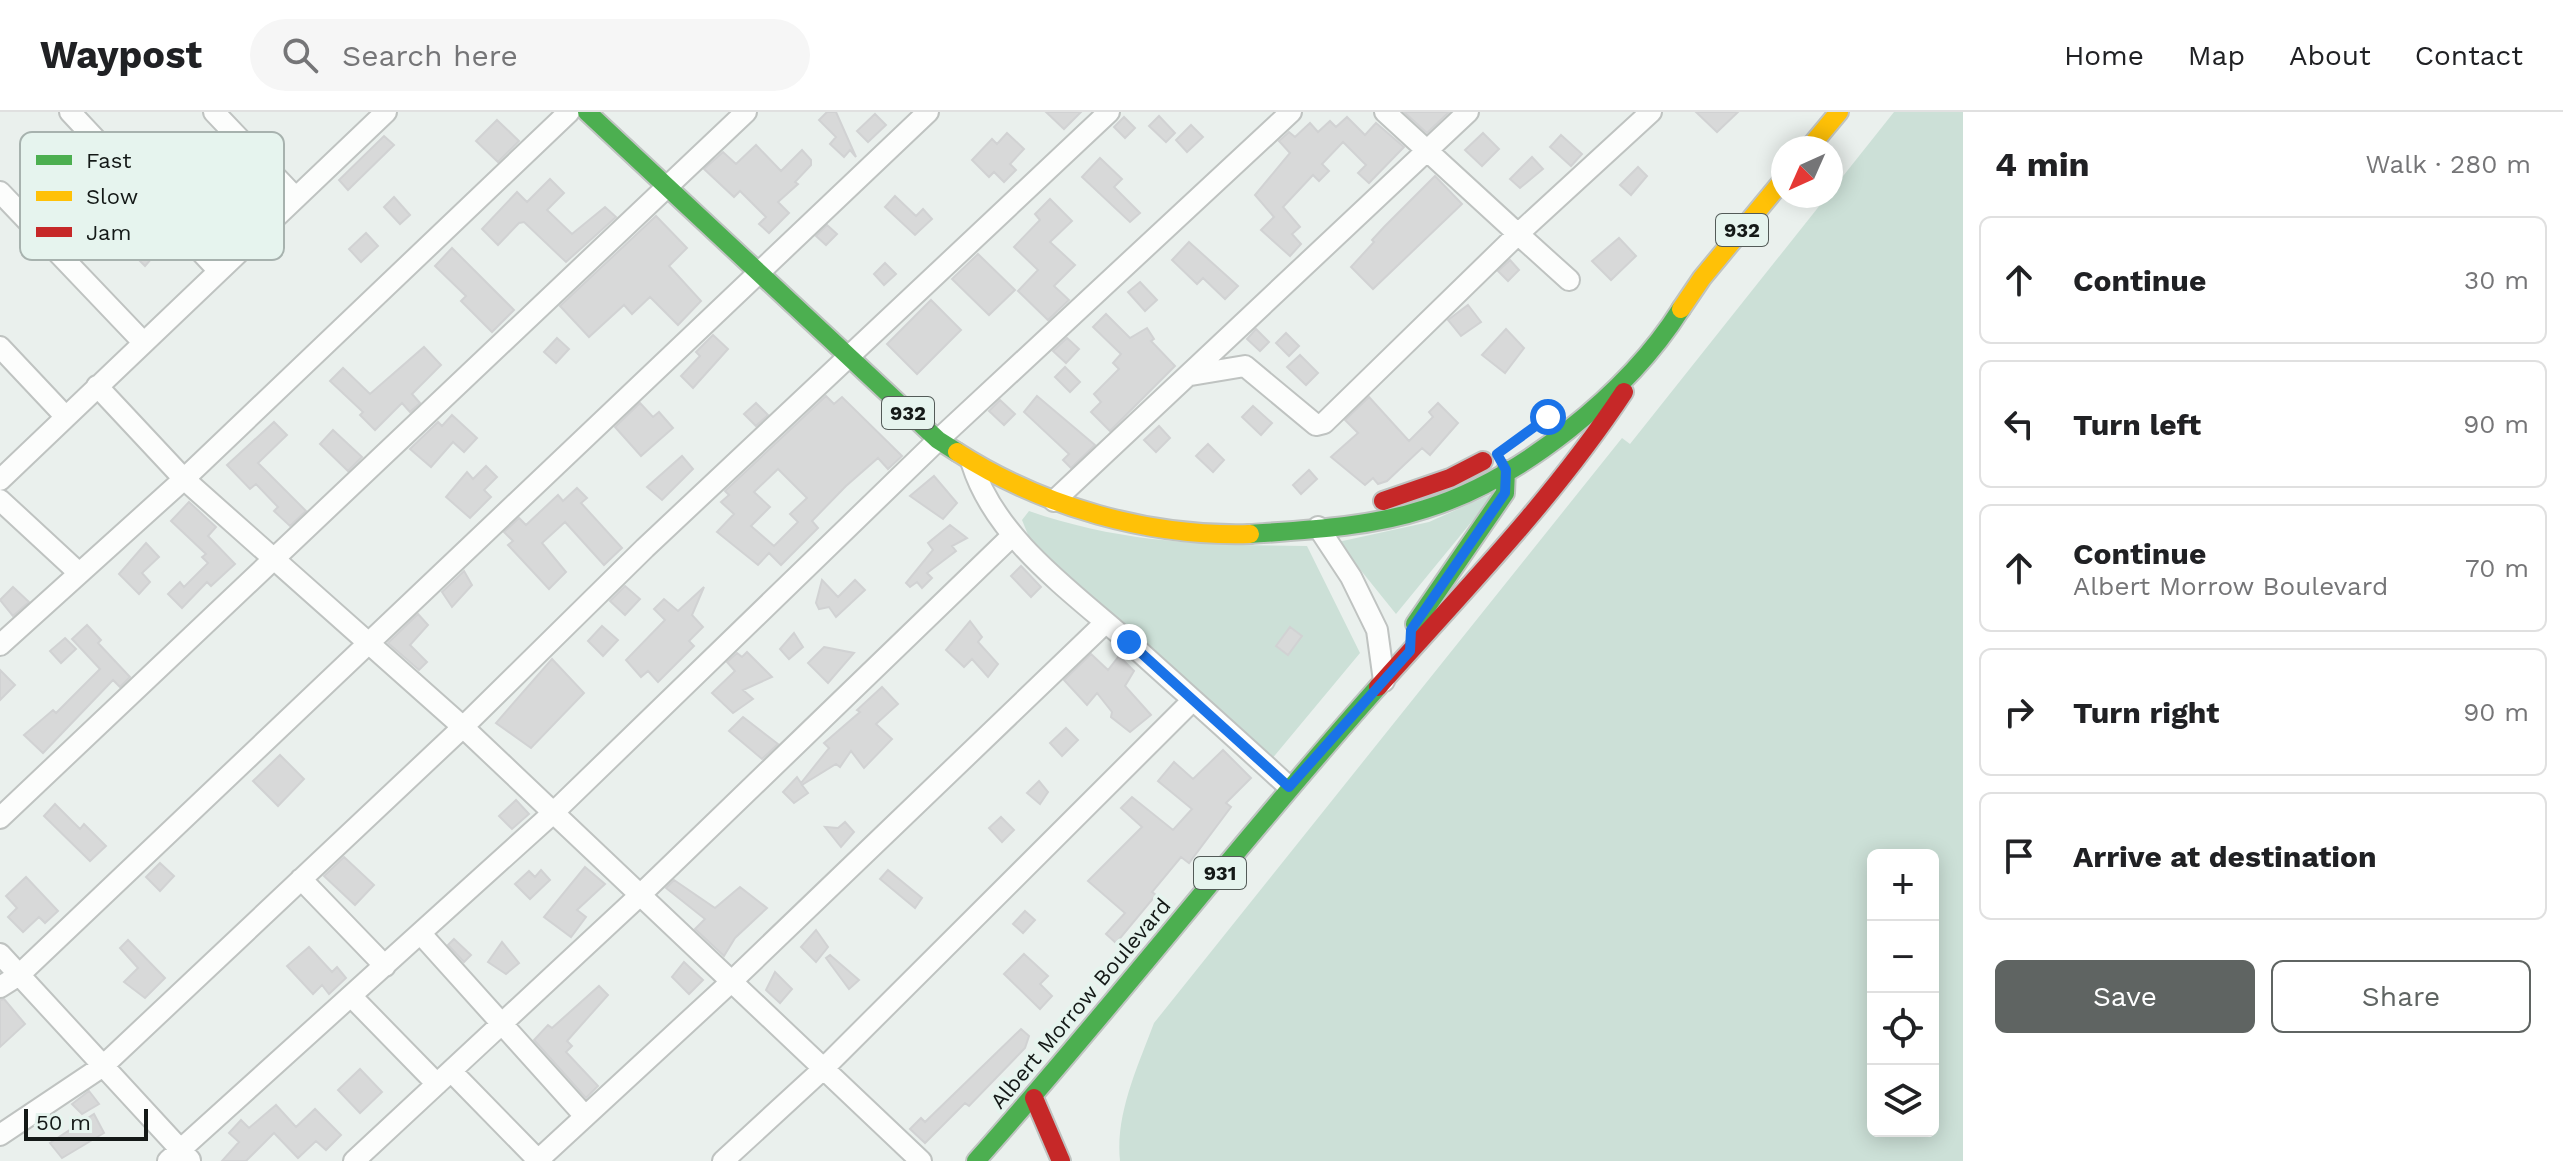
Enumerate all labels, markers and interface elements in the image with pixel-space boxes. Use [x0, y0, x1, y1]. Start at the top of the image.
search box [250, 19, 810, 91]
text: Waypost [40, 33, 202, 77]
icon: search [278, 33, 322, 77]
text: Search here [342, 38, 518, 73]
text: Home [2064, 39, 2144, 72]
text: Map [2188, 39, 2245, 72]
text: About [2289, 39, 2371, 72]
text: Contact [2415, 39, 2523, 72]
legend [20, 132, 284, 260]
north arrow [1771, 136, 1843, 208]
text: 4 min [1995, 144, 2090, 184]
text: Fast [86, 148, 132, 173]
text: Walk · 280 m [2366, 149, 2531, 179]
text: Slow [86, 184, 138, 209]
road number: 932 [1716, 214, 1768, 246]
text: Jam [86, 220, 131, 245]
icon: ahead [1997, 258, 2041, 302]
text: Continue [2073, 263, 2206, 298]
text: 30 m [2464, 265, 2529, 295]
road number: 932 [882, 397, 934, 429]
route start [1530, 399, 1566, 435]
icon: left [1997, 402, 2041, 446]
text: Turn left [2073, 407, 2201, 442]
text: 90 m [2463, 409, 2529, 439]
text: Continue [2073, 536, 2206, 571]
icon: ahead [1997, 546, 2041, 590]
text: 70 m [2465, 553, 2529, 583]
text: Albert Morrow Boulevard [2073, 571, 2388, 601]
route end [1111, 624, 1147, 660]
icon: right [1997, 690, 2041, 734]
text: Turn right [2073, 695, 2219, 730]
text: 90 m [2463, 697, 2529, 727]
icon: arrive [1997, 834, 2041, 878]
text: Arrive at destination [2073, 839, 2377, 874]
map controls [1867, 849, 1939, 1137]
button: + [1867, 849, 1939, 921]
road number: 931 [1194, 857, 1246, 889]
street label: Albert Morrow Boulevard [985, 893, 1176, 1114]
button: − [1867, 921, 1939, 993]
button: Save [1995, 960, 2255, 1033]
button: Share [2271, 960, 2531, 1033]
button: locate [1867, 993, 1939, 1065]
button: layers [1867, 1065, 1939, 1137]
scale bar [24, 1105, 148, 1141]
text: 50 m [36, 1110, 91, 1135]

